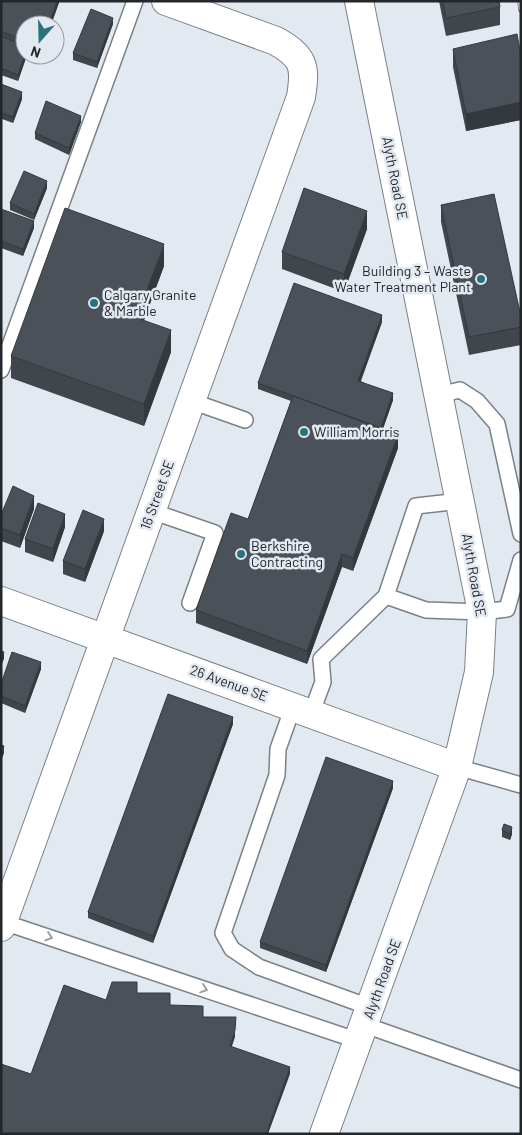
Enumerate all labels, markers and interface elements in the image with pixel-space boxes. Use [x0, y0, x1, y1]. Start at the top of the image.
north arrow [15, 15, 65, 65]
text: N [28, 43, 43, 62]
street label: Alyth Road SE [379, 135, 412, 221]
place label: Building 3 – Waste Water Treatment Plant [335, 262, 471, 295]
marker: Building 3 – Waste Water Treatment Plant [475, 273, 487, 285]
place label: Calgary Granite & Marble [104, 286, 196, 319]
marker: Calgary Granite & Marble [88, 297, 100, 309]
place label: William Morris [314, 423, 400, 440]
marker: William Morris [298, 426, 310, 438]
street label: 16 Street SE [136, 458, 177, 532]
street label: Alyth Road SE [459, 532, 490, 618]
place label: Berkshire Contracting [251, 537, 323, 570]
marker: Berkshire Contracting [235, 548, 247, 560]
street label: 26 Avenue SE [188, 661, 270, 704]
one-way arrow [45, 931, 53, 941]
street label: Alyth Road SE [359, 936, 404, 1021]
one-way arrow [199, 983, 207, 993]

